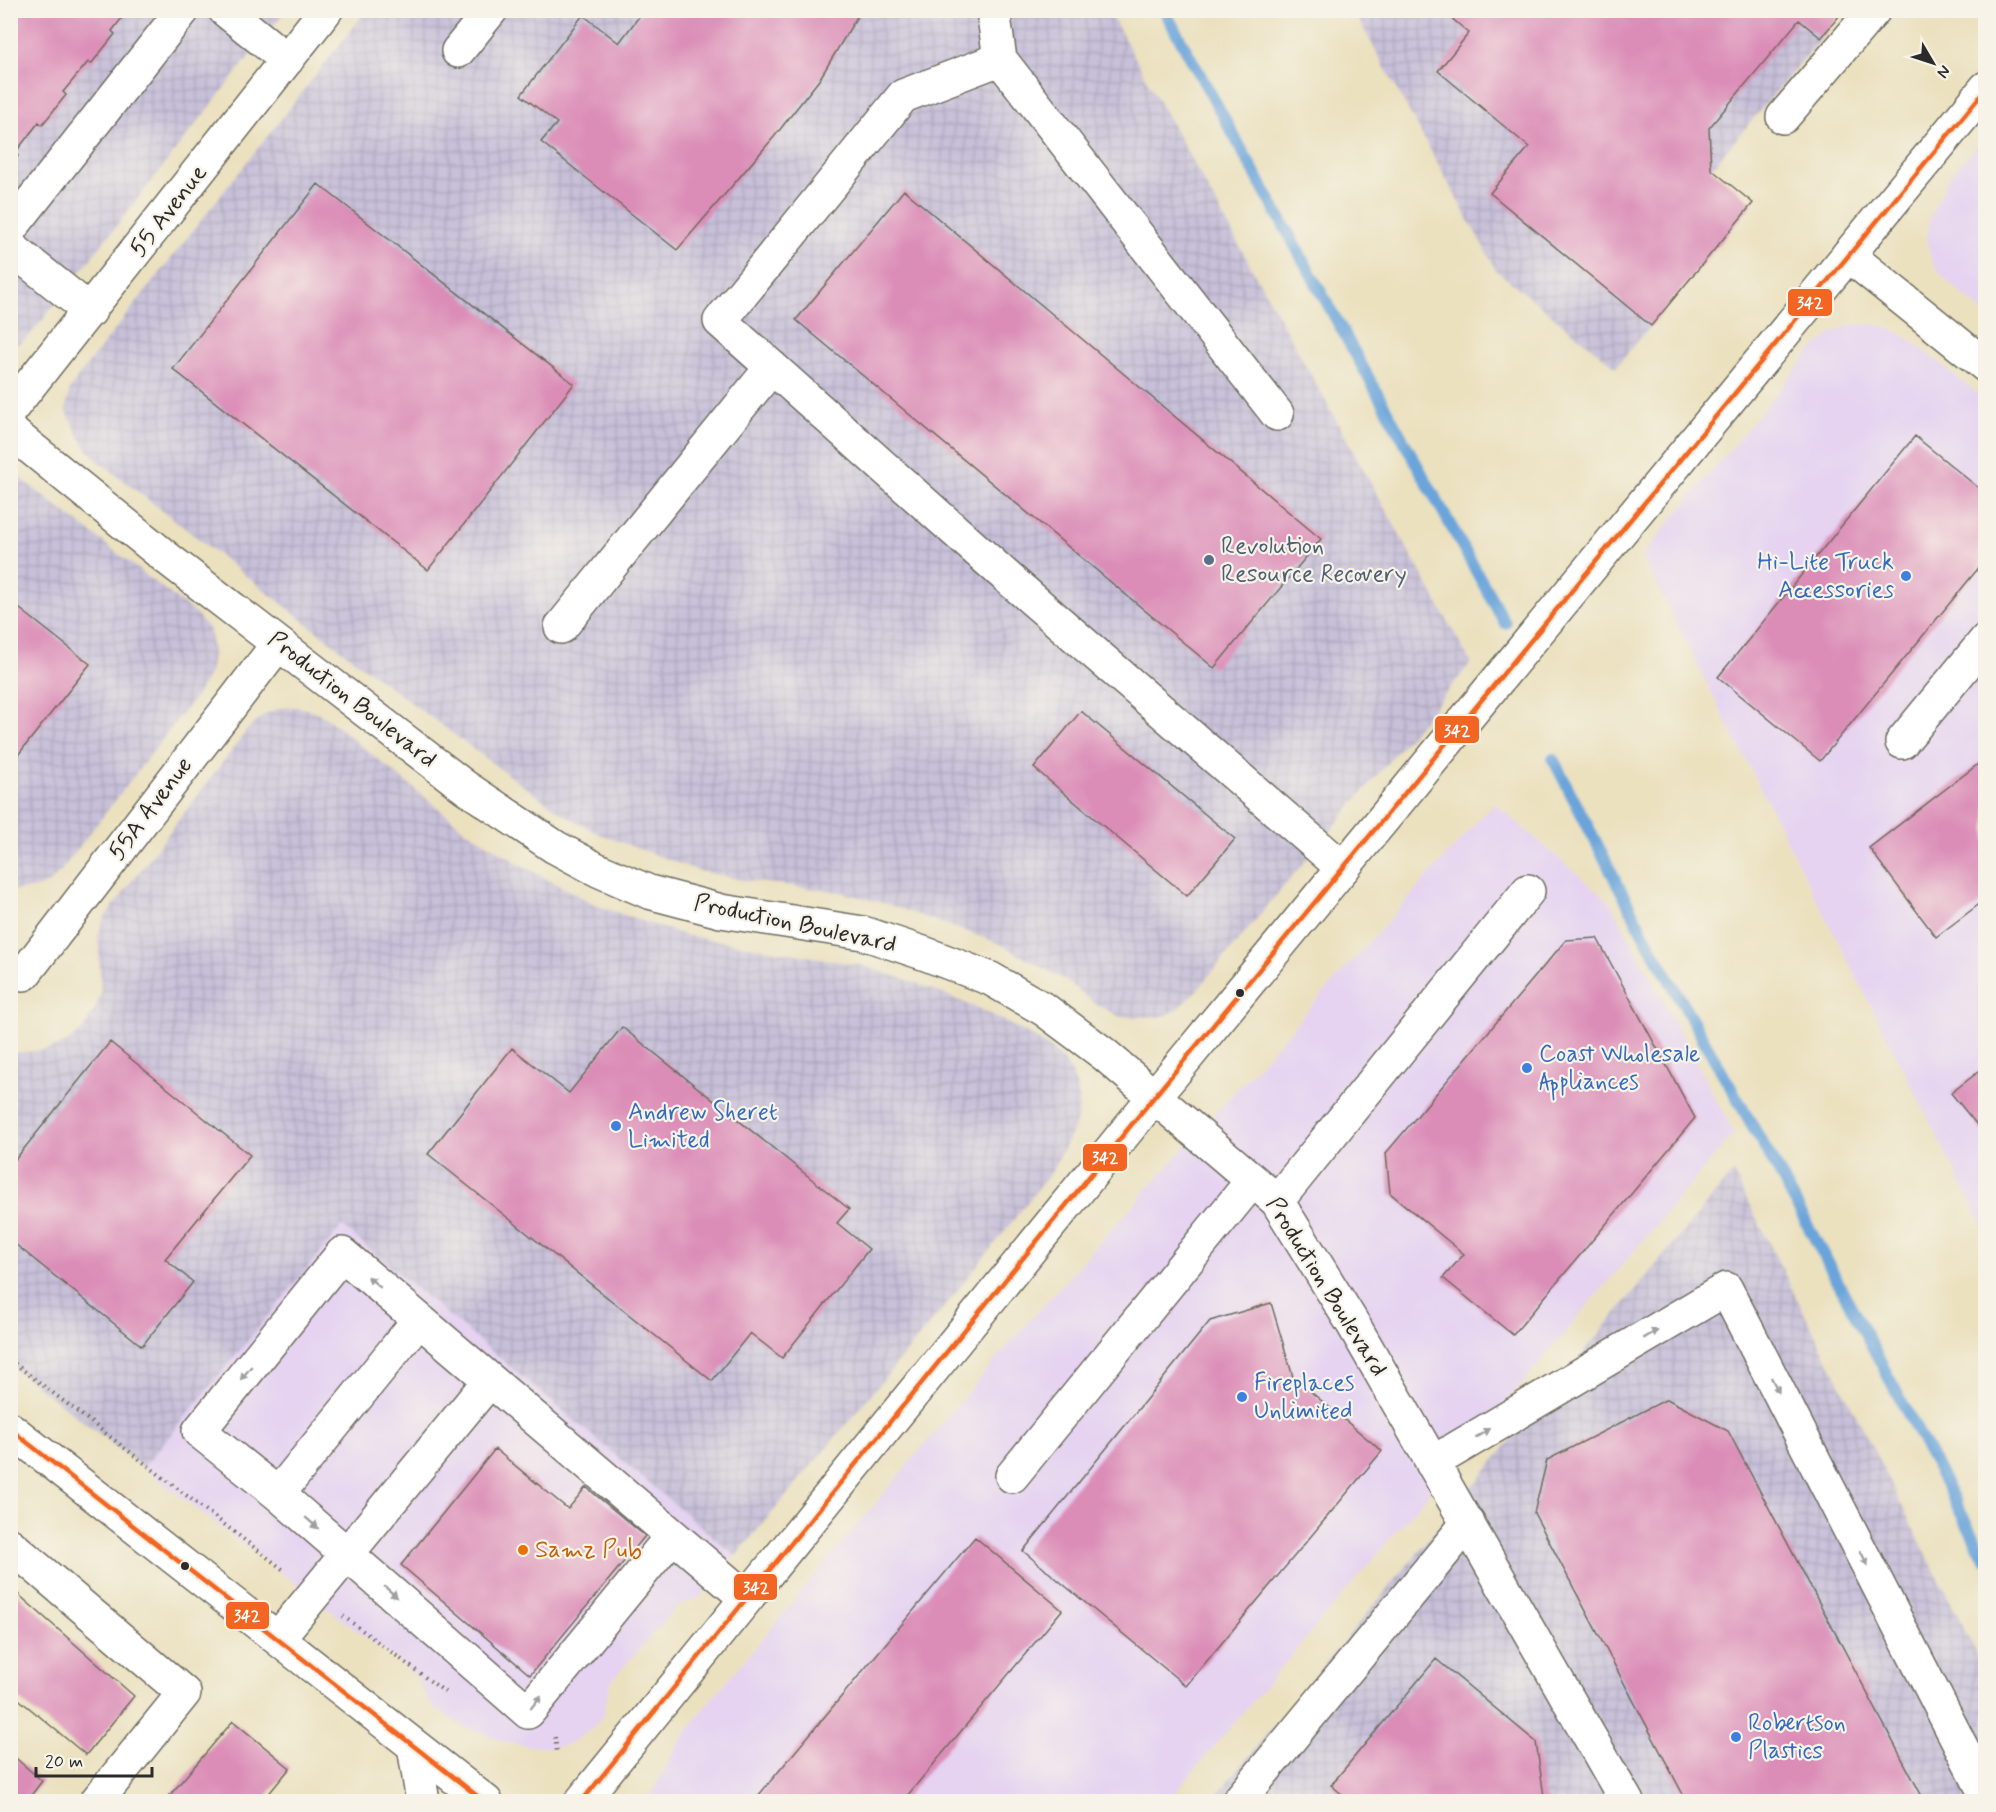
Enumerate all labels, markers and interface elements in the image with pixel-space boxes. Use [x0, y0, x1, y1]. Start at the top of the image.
north arrow [1903, 33, 1963, 93]
text: N [1932, 61, 1955, 82]
street label: 55 Avenue [123, 158, 215, 263]
line badge: 342 [1787, 288, 1833, 317]
text: 342 [1797, 293, 1824, 314]
place label: Revolution Resource Recovery [1221, 531, 1407, 590]
place label: Hi-Lite Truck Accessories [1757, 547, 1894, 606]
marker: Revolution Resource Recovery [1202, 553, 1216, 567]
marker: Hi-Lite Truck Accessories [1899, 569, 1913, 583]
street label: Production Boulevard [261, 624, 443, 776]
line badge: 342 [1434, 715, 1480, 744]
text: 342 [1444, 721, 1471, 742]
street label: 55A Avenue [102, 751, 200, 867]
street label: Production Boulevard [691, 887, 899, 961]
unlabelled marker [1234, 987, 1246, 999]
place label: Coast Wholesale Appliances [1539, 1039, 1700, 1101]
marker: Coast Wholesale Appliances [1520, 1061, 1534, 1075]
place label: Andrew Sheret Limited [628, 1097, 778, 1156]
marker: Andrew Sheret Limited [609, 1119, 623, 1133]
line badge: 342 [1082, 1143, 1128, 1172]
text: 342 [1092, 1148, 1119, 1169]
street label: Production Boulevard [1258, 1191, 1394, 1383]
one-way arrow [367, 1276, 382, 1289]
one-way arrow [1643, 1329, 1660, 1339]
one-way arrow [241, 1365, 253, 1380]
place label: Fireplaces Unlimited [1254, 1368, 1355, 1427]
one-way arrow [1770, 1376, 1780, 1393]
marker: Fireplaces Unlimited [1235, 1390, 1249, 1404]
one-way arrow [1475, 1428, 1492, 1438]
one-way arrow [304, 1517, 320, 1530]
place label: Samz Pub [535, 1535, 642, 1566]
marker: Samz Pub [516, 1543, 530, 1557]
one-way arrow [1859, 1550, 1869, 1567]
unlabelled marker [179, 1560, 191, 1572]
line badge: 342 [733, 1573, 778, 1601]
text: 342 [743, 1578, 770, 1599]
one-way arrow [383, 1585, 398, 1598]
line badge: 342 [225, 1601, 270, 1630]
text: 342 [234, 1606, 261, 1627]
one-way arrow [530, 1694, 543, 1710]
place label: Robertson Plastics [1748, 1708, 1846, 1767]
marker: Robertson Plastics [1729, 1730, 1743, 1744]
scale bar [36, 1740, 152, 1778]
text: 20 m [45, 1750, 83, 1774]

